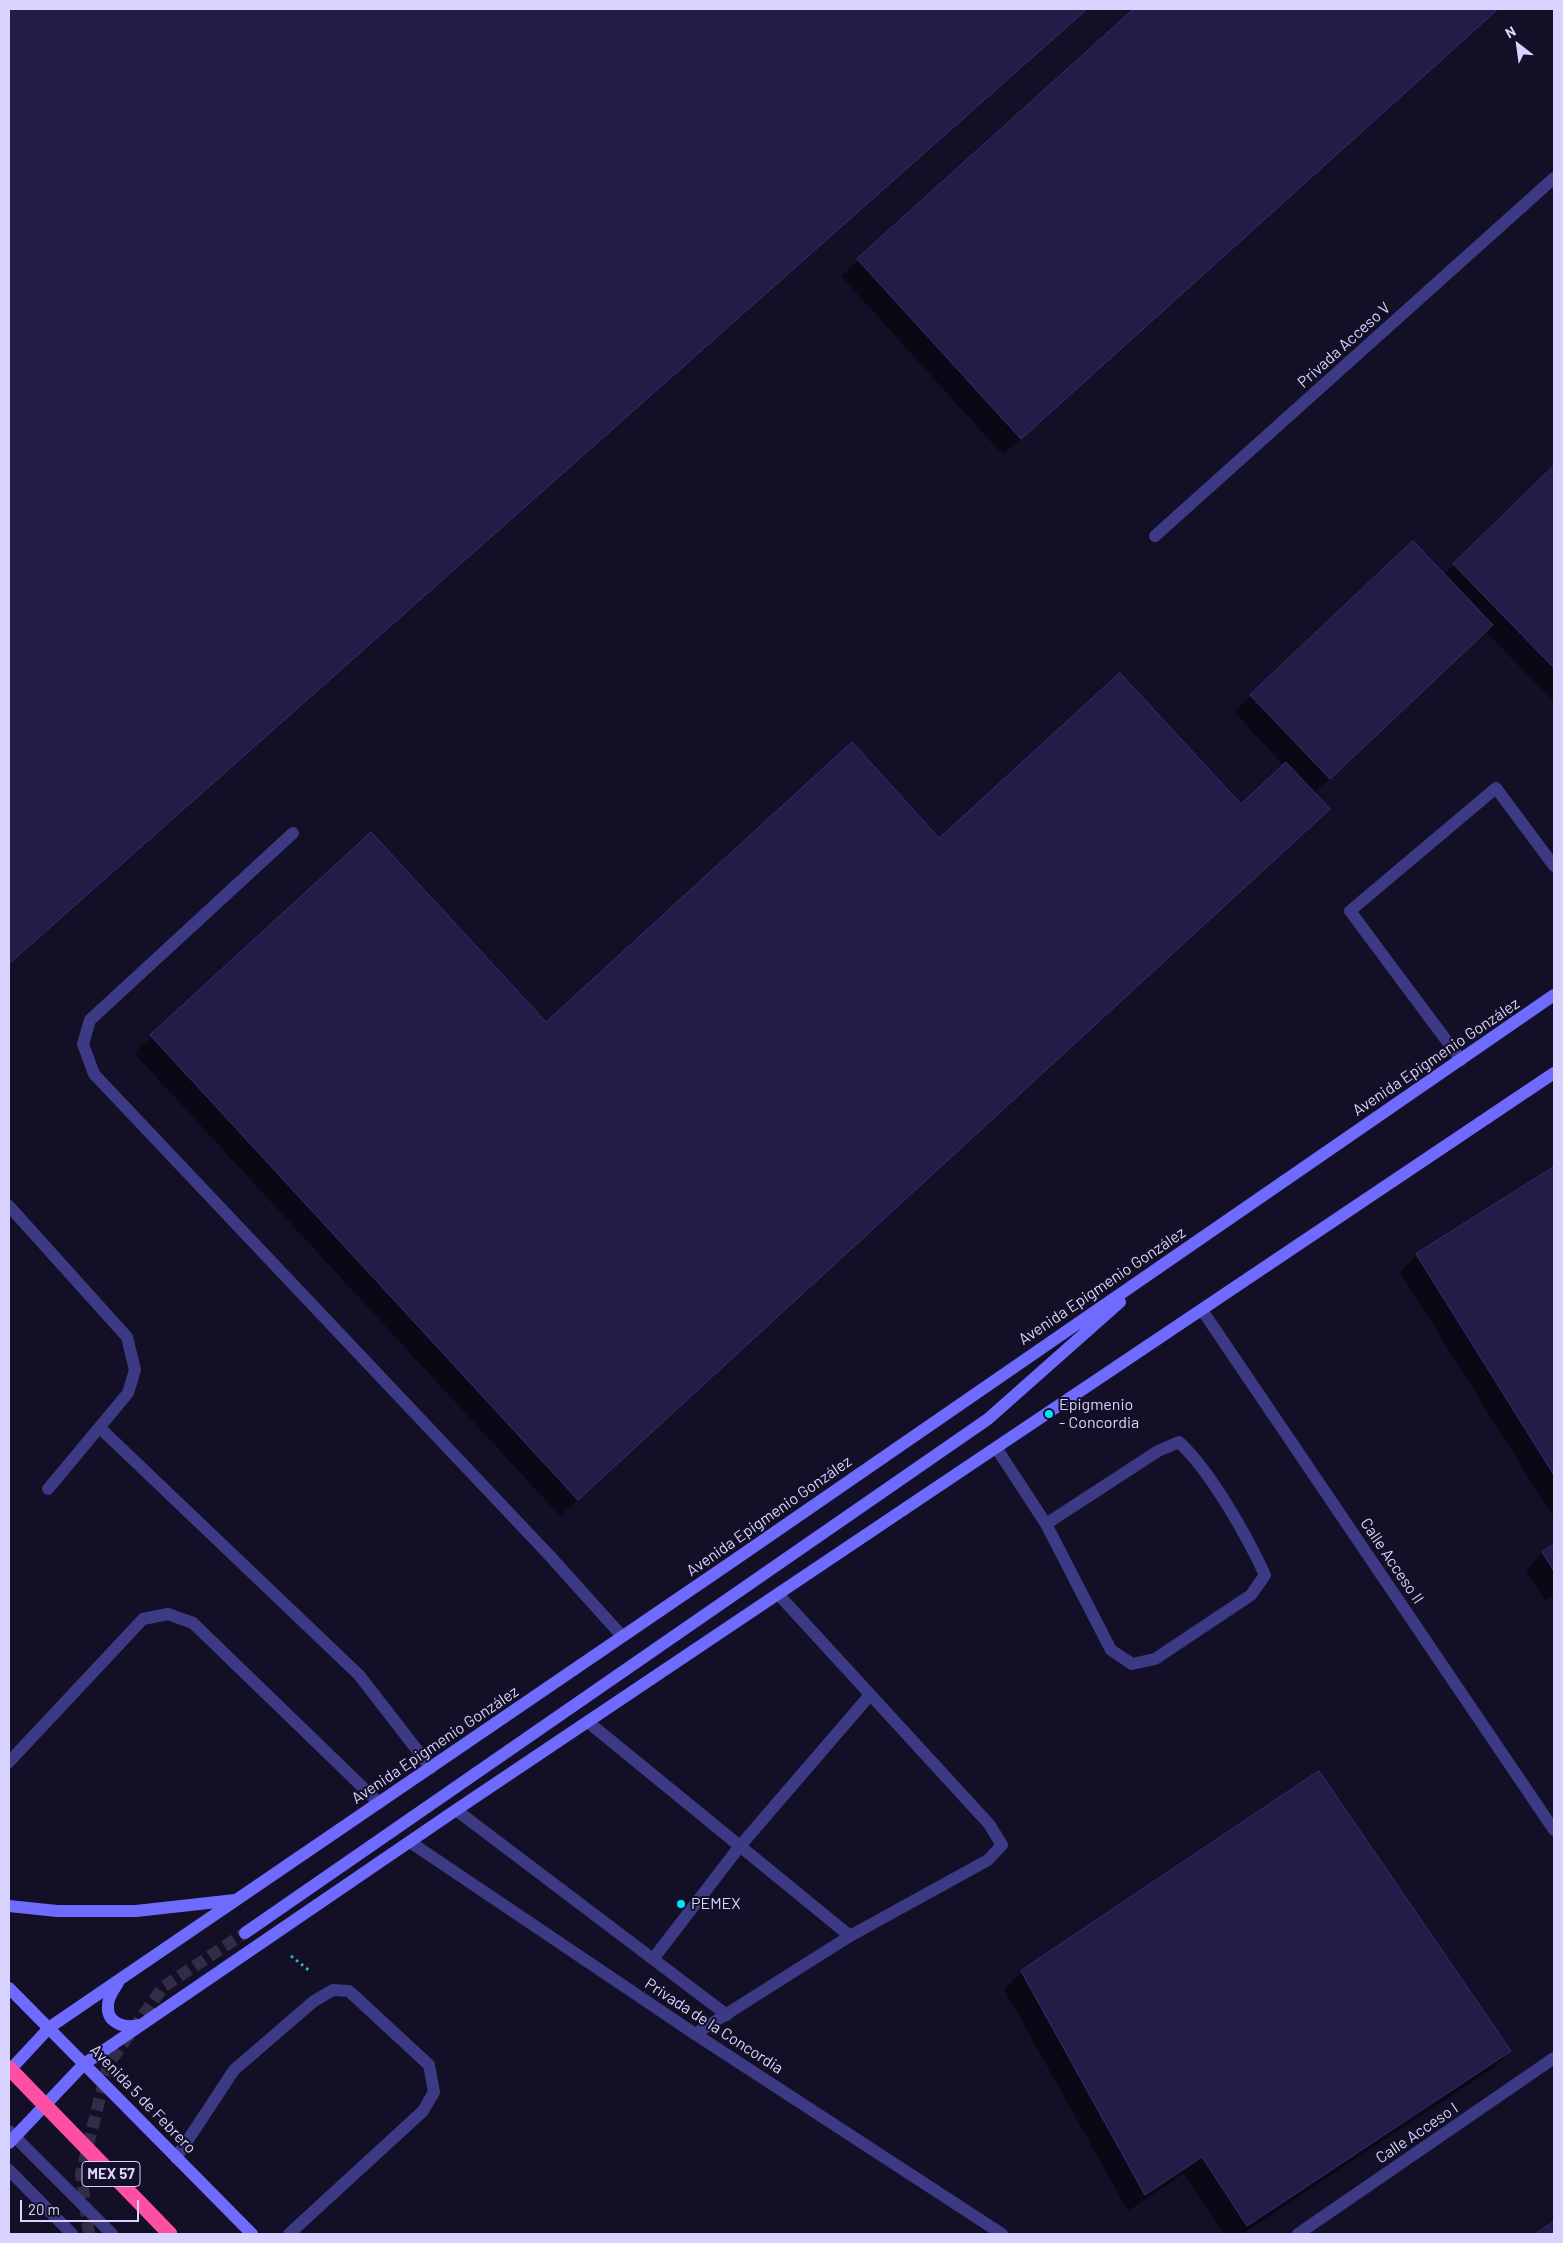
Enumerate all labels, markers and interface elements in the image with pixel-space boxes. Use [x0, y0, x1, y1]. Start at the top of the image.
north arrow [1493, 20, 1543, 70]
text: N [1502, 22, 1519, 41]
street label: Privada Acceso V [1294, 298, 1394, 392]
street label: Avenida Epigmenio González [1349, 994, 1523, 1120]
street label: Avenida Epigmenio González [1015, 1223, 1189, 1349]
place label: Epigmenio - Concordia [1059, 1395, 1139, 1433]
marker: Epigmenio - Concordia [1043, 1408, 1055, 1420]
street label: Avenida Epigmenio González [683, 1452, 855, 1580]
street label: Calle Acceso II [1356, 1515, 1428, 1607]
street label: Avenida Epigmenio González [348, 1682, 522, 1808]
place label: PEMEX [691, 1894, 741, 1914]
marker: PEMEX [675, 1898, 687, 1910]
street label: Privada de la Concordia [641, 1974, 787, 2078]
street label: Avenida 5 de Febrero [86, 2040, 200, 2158]
street label: Calle Acceso I [1372, 2098, 1462, 2168]
road number: MEX 57 [82, 2162, 140, 2186]
scale bar [22, 2190, 141, 2222]
text: 20 m [28, 2200, 60, 2218]

